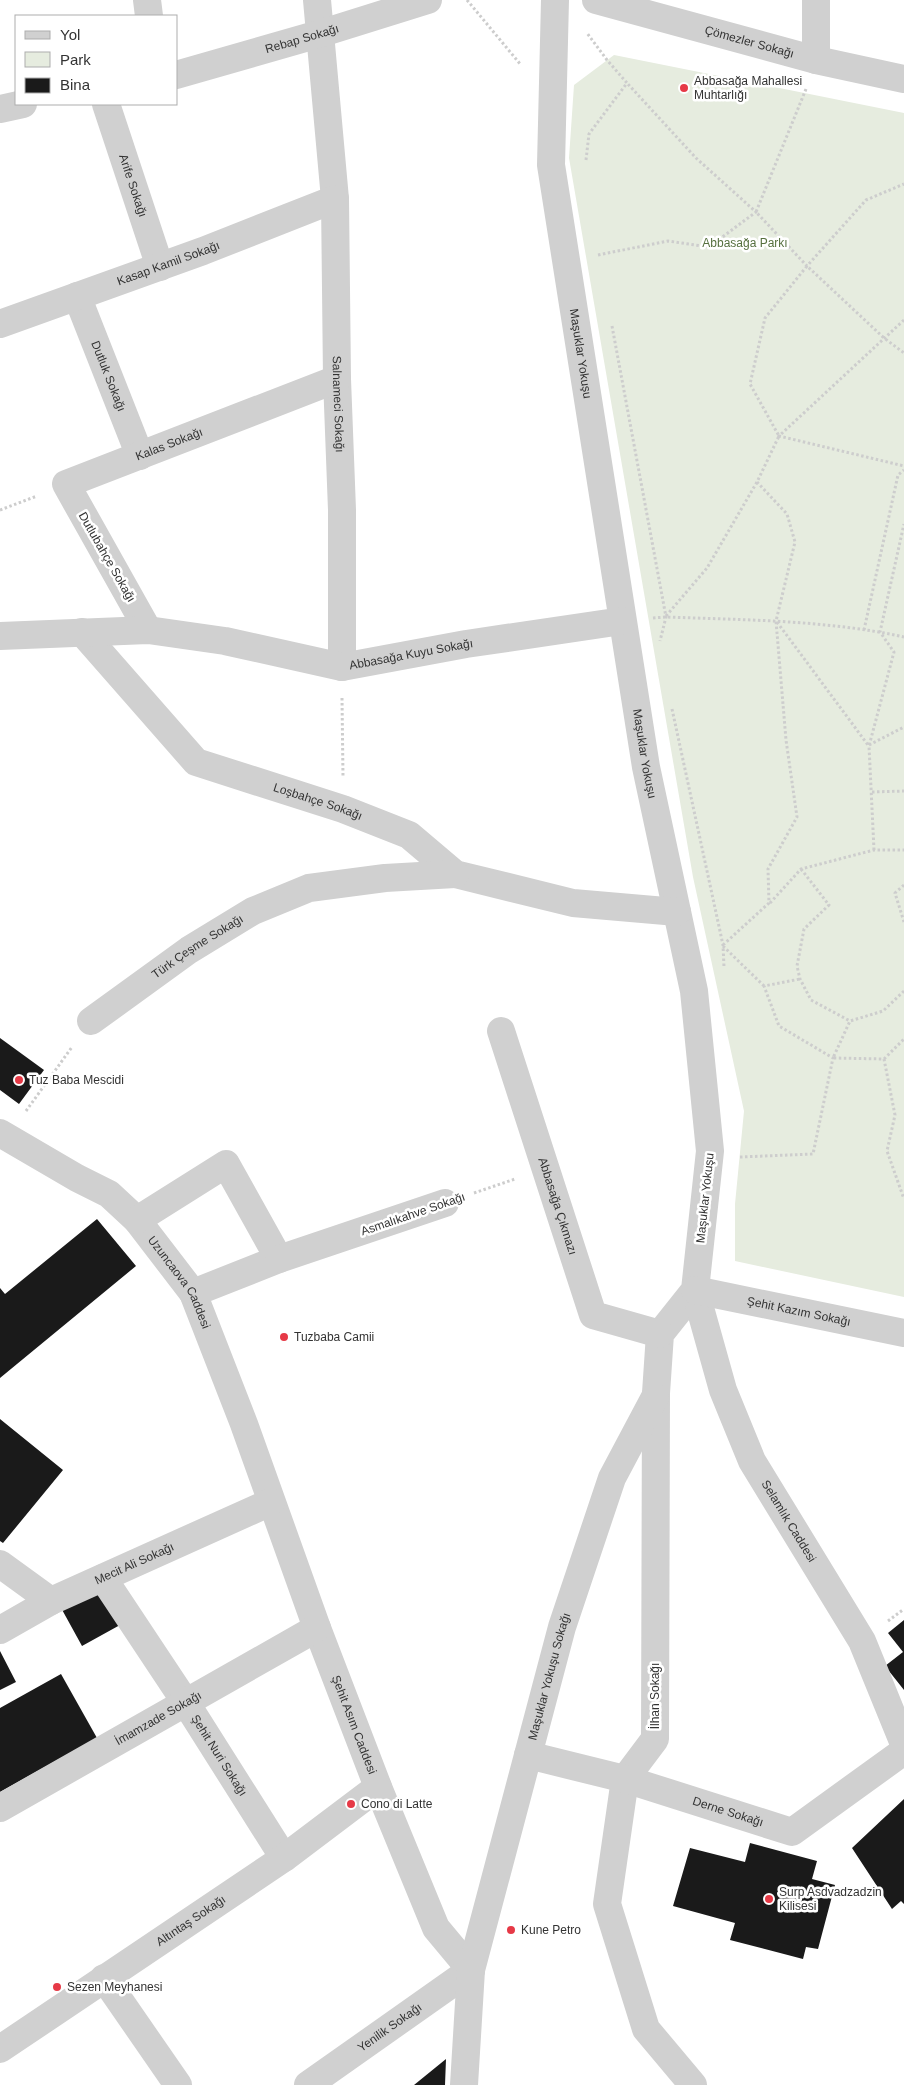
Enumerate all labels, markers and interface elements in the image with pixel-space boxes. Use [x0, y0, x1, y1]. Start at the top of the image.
legend [15, 15, 178, 105]
street label: Rebap Sokağı [263, 21, 340, 56]
street label: Çömezler Sokağı [703, 23, 796, 61]
text: Yol [60, 26, 80, 43]
text: Park [60, 51, 91, 68]
place label: Abbasağa Mahallesi Muhtarlığı [694, 74, 802, 102]
text: Bina [60, 76, 91, 93]
marker: Abbasağa Mahallesi Muhtarlığı [678, 82, 690, 94]
street label: Arife Sokağı [116, 152, 150, 219]
park label: Abbasağa Parkı [702, 236, 788, 250]
street label: Kasap Kamil Sokağı [115, 238, 222, 288]
street label: Maşuklar Yokuşu [567, 308, 595, 400]
street label: Dutluk Sokağı [88, 339, 129, 413]
street label: Salnameci Sokağı [330, 356, 347, 453]
street label: Kalas Sokağı [134, 425, 205, 463]
street label: Dutlubahçe Sokağı [76, 510, 138, 604]
street label: Abbasağa Kuyu Sokağı [348, 636, 474, 673]
street label: Maşuklar Yokuşu [630, 708, 660, 800]
street label: Loşbahçe Sokağı [272, 780, 364, 823]
street label: Türk Çeşme Sokağı [149, 912, 246, 982]
place label: Tuz Baba Mescidi [29, 1073, 124, 1087]
marker: Tuz Baba Mescidi [13, 1074, 25, 1086]
street label: Maşuklar Yokuşu [693, 1152, 717, 1244]
street label: Abbasağa Çıkmazı [535, 1156, 580, 1256]
street label: Asmalıkahve Sokağı [359, 1190, 467, 1238]
street label: Uzuncaova Caddesi [145, 1233, 213, 1331]
street label: Şehit Kazım Sokağı [746, 1294, 852, 1329]
place label: Tuzbaba Camii [294, 1330, 374, 1344]
marker: Tuzbaba Camii [278, 1331, 290, 1343]
street label: Selamlık Caddesi [758, 1478, 819, 1565]
street label: Mecit Ali Sokağı [92, 1540, 176, 1587]
street label: Maşuklar Yokuşu Sokağı [525, 1611, 573, 1742]
street label: İlhan Sokağı [648, 1663, 662, 1729]
street label: Şehit Asım Caddesi [329, 1673, 379, 1776]
street label: İmamzade Sokağı [113, 1688, 204, 1748]
street label: Şehit Nuri Sokağı [188, 1712, 250, 1799]
street label: Derne Sokağı [691, 1794, 765, 1829]
place label: Cono di Latte [361, 1797, 433, 1811]
marker: Cono di Latte [345, 1798, 357, 1810]
place label: Surp Asdvadzadzin Kilisesi [779, 1885, 882, 1913]
street label: Altıntaş Sokağı [153, 1892, 228, 1949]
marker: Surp Asdvadzadzin Kilisesi [763, 1893, 775, 1905]
place label: Kune Petro [521, 1923, 581, 1937]
marker: Kune Petro [505, 1924, 517, 1936]
place label: Sezen Meyhanesi [67, 1980, 162, 1994]
marker: Sezen Meyhanesi [51, 1981, 63, 1993]
street label: Yenilik Sokağı [355, 2000, 424, 2055]

